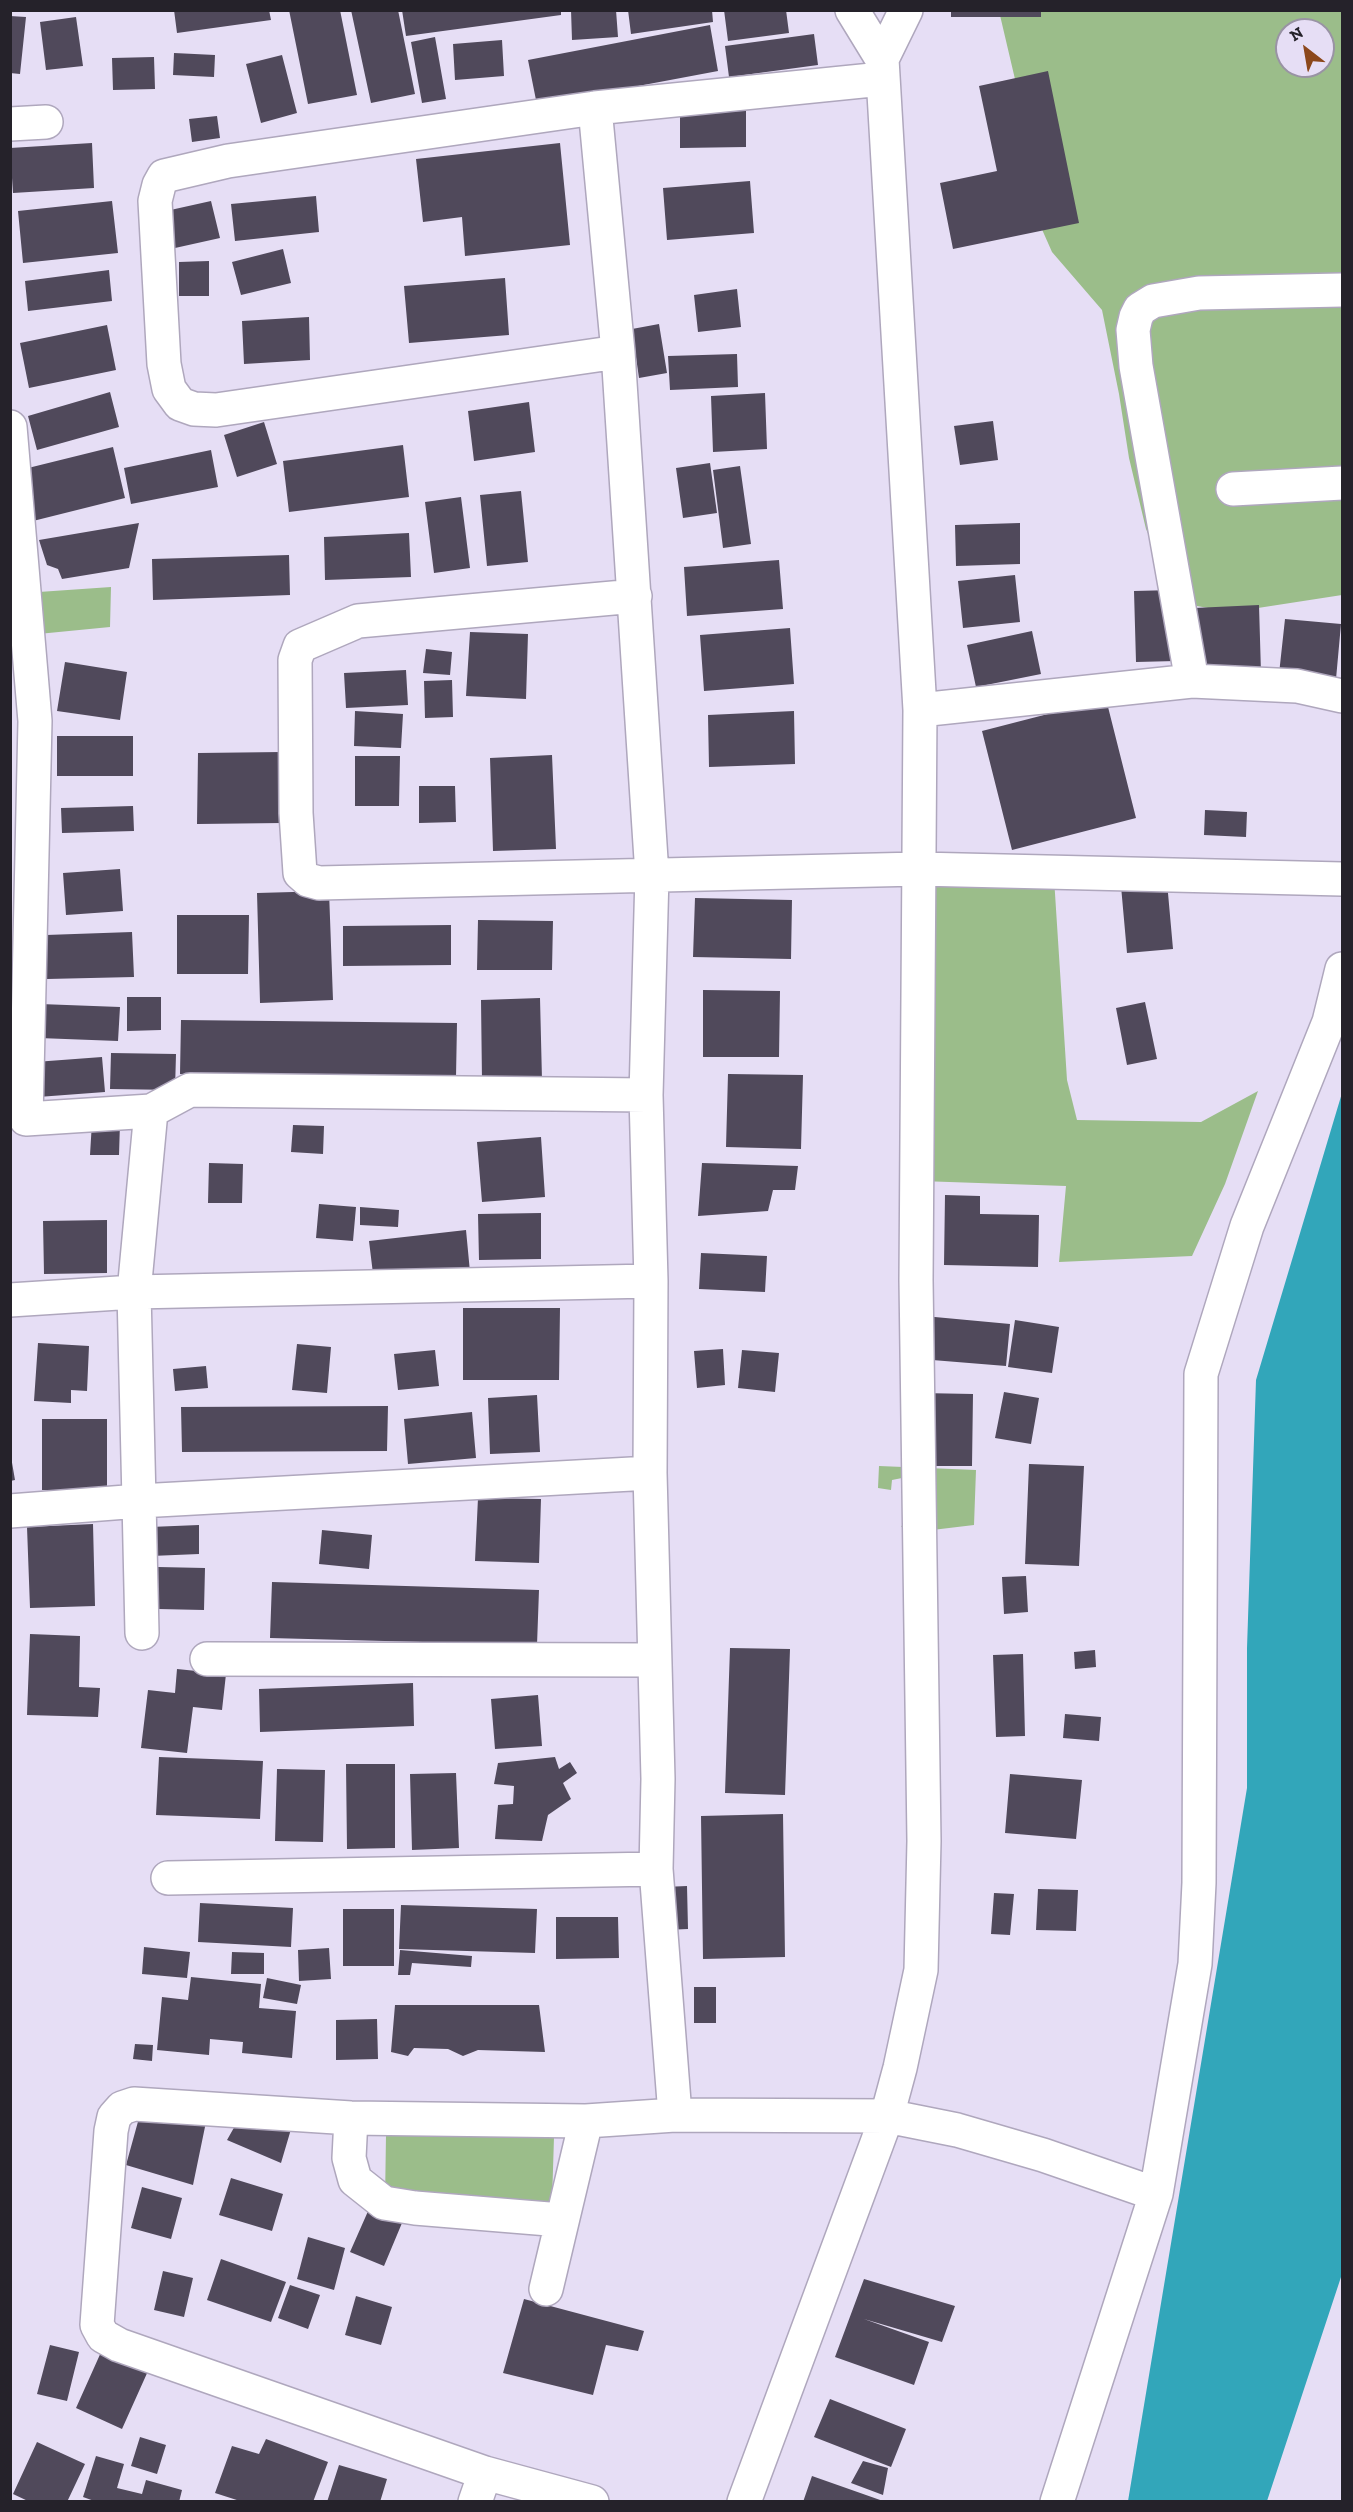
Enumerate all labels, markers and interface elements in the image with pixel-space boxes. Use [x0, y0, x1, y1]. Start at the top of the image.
north arrow [1275, 18, 1335, 78]
text: N [1286, 23, 1307, 45]

